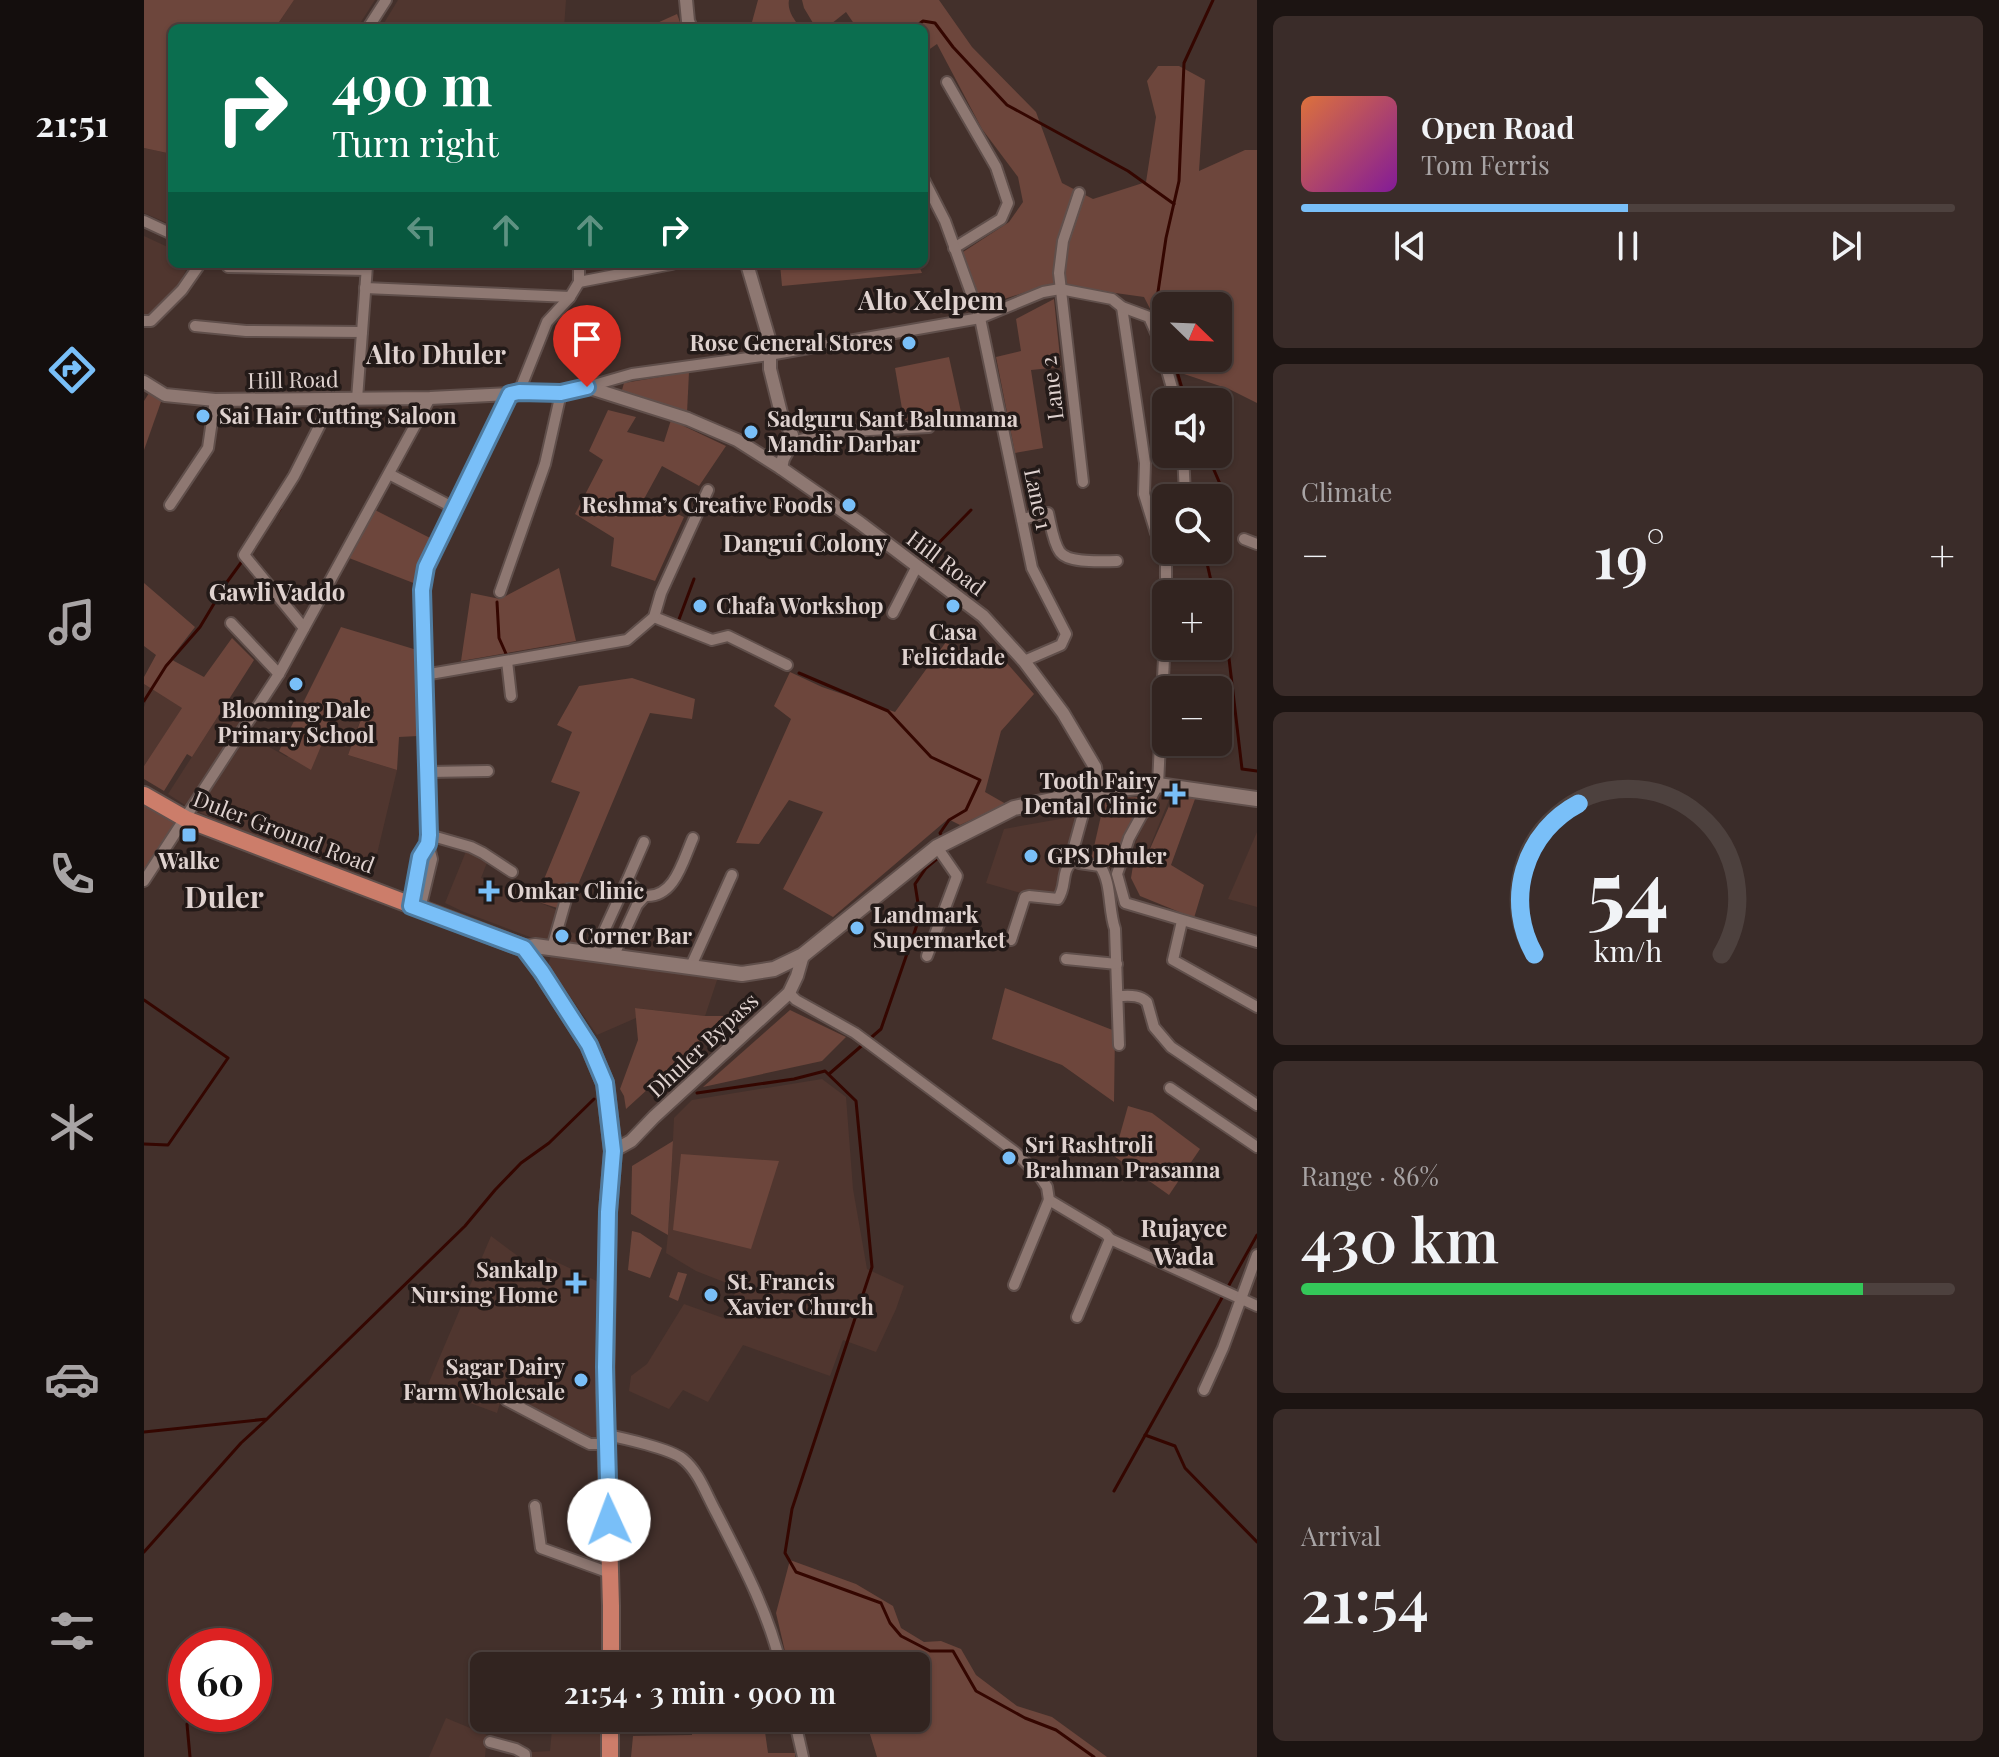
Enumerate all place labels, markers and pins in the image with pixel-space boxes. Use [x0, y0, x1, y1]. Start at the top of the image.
pin [553, 305, 621, 387]
place label: Rose General Stores [690, 327, 893, 357]
marker: Rose General Stores [900, 334, 918, 352]
place label: Sai Hair Cutting Saloon [219, 400, 457, 430]
place label: Sadguru Sant Balumama Mandir Darbar [767, 403, 1019, 458]
marker: Sai Hair Cutting Saloon [194, 407, 212, 425]
marker: Sadguru Sant Balumama Mandir Darbar [742, 423, 760, 441]
place label: Reshma’s Creative Foods [582, 489, 833, 519]
marker: Reshma’s Creative Foods [840, 496, 858, 514]
place label: Chafa Workshop [716, 590, 884, 620]
marker: Chafa Workshop [691, 597, 709, 615]
marker: Casa Felicidade [944, 597, 962, 615]
place label: Casa Felicidade [901, 616, 1005, 671]
marker: Blooming Dale Primary School [287, 675, 305, 693]
place label: Blooming Dale Primary School [217, 694, 375, 749]
place label: Tooth Fairy Dental Clinic [1024, 765, 1158, 820]
marker: Tooth Fairy Dental Clinic [1164, 783, 1186, 805]
marker: Walke [180, 826, 198, 844]
place label: GPS Dhuler [1047, 840, 1167, 870]
place label: Walke [157, 845, 220, 875]
marker: GPS Dhuler [1022, 847, 1040, 865]
place label: Omkar Clinic [507, 875, 644, 905]
marker: Omkar Clinic [478, 880, 500, 902]
place label: Landmark Supermarket [873, 899, 1006, 954]
marker: Landmark Supermarket [848, 919, 866, 937]
place label: Corner Bar [578, 920, 693, 950]
marker: Corner Bar [553, 927, 571, 945]
place label: Sri Rashtroli Brahman Prasanna [1025, 1129, 1221, 1184]
marker: Sri Rashtroli Brahman Prasanna [1000, 1149, 1018, 1167]
place label: Sankalp Nursing Home [411, 1254, 558, 1309]
place label: St. Francis Xavier Church [727, 1266, 874, 1321]
marker: Sankalp Nursing Home [565, 1272, 587, 1294]
marker: St. Francis Xavier Church [702, 1286, 720, 1304]
place label: Sagar Dairy Farm Wholesale [403, 1351, 566, 1406]
marker: Sagar Dairy Farm Wholesale [572, 1371, 590, 1389]

